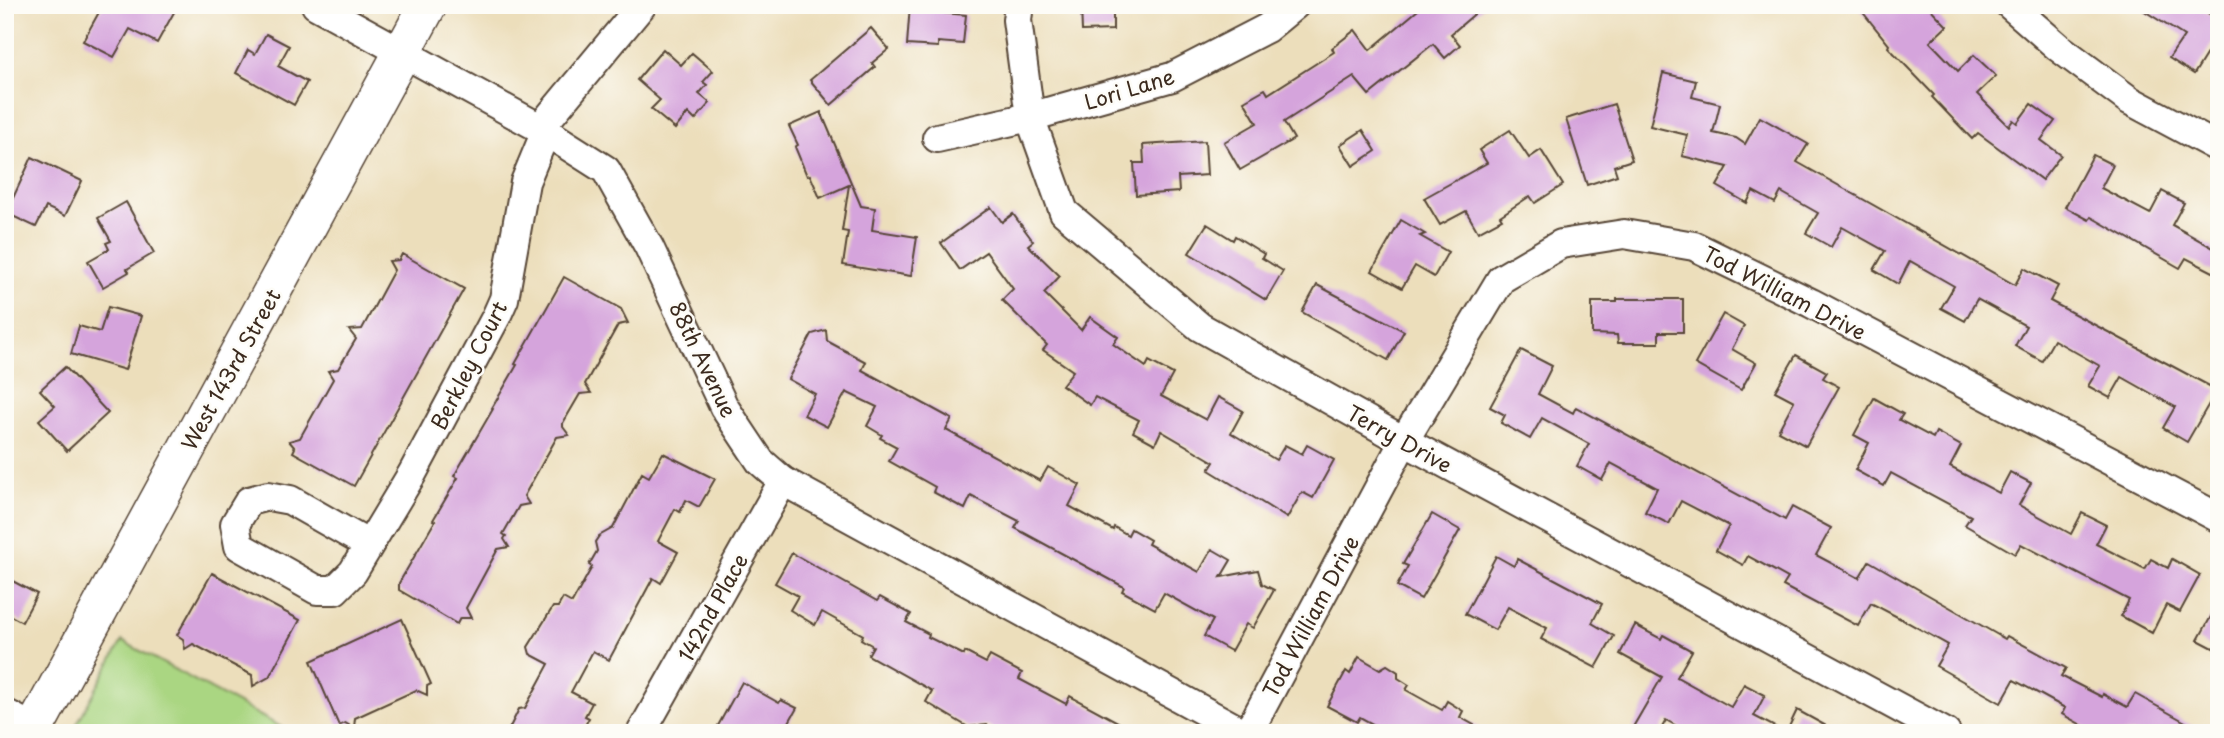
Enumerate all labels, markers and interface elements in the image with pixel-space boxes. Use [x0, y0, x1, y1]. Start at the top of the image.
street label: Lori Lane [1080, 59, 1178, 117]
street label: Tod William Drive [1698, 237, 1872, 347]
street label: West 143rd Street [172, 282, 288, 456]
street label: Berkley Court [422, 295, 514, 435]
street label: 88th Avenue [662, 296, 746, 422]
street label: Terry Drive [1342, 396, 1458, 480]
street label: Tod William Drive [1254, 529, 1366, 703]
street label: 142nd Place [669, 547, 755, 667]

